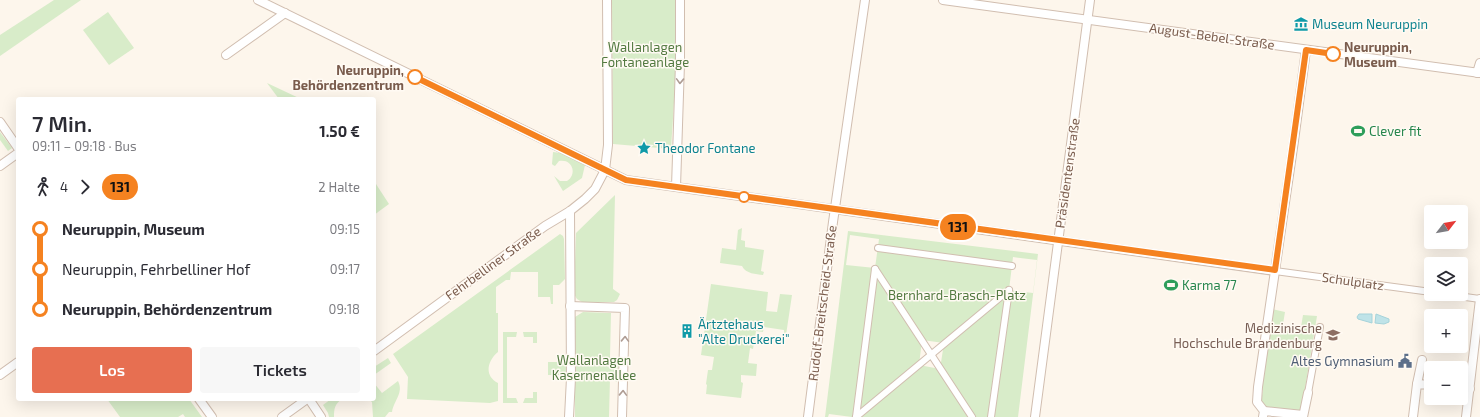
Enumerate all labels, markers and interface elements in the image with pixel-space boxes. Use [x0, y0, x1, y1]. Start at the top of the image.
museum icon: Museum Neuruppin [1293, 16, 1309, 32]
place label: Museum Neuruppin [1312, 16, 1428, 32]
street label: August-Bebel-Straße [1148, 19, 1276, 53]
park label: Wallanlagen Fontaneanlage [601, 39, 689, 70]
place label: Neuruppin, Museum [1344, 39, 1412, 70]
marker: Neuruppin, Museum [1325, 46, 1341, 62]
place label: Neuruppin, Behördenzentrum [292, 62, 404, 93]
marker: Neuruppin, Behördenzentrum [407, 69, 423, 85]
one-way arrow [675, 78, 684, 84]
text: 7 Min. [32, 110, 92, 136]
street label: Präsidentenstraße [1051, 117, 1083, 229]
text: 1.50 € [319, 122, 360, 140]
sports icon: Clever fit [1350, 123, 1366, 139]
place label: Clever fit [1369, 123, 1422, 139]
text: 09:11 – 09:18 · Bus [32, 138, 137, 154]
place icon: Theodor Fontane [636, 140, 652, 156]
place label: Theodor Fontane [655, 140, 756, 156]
icon: walk [32, 176, 54, 198]
icon: forward [74, 176, 96, 198]
text: 131 [110, 178, 130, 195]
text: 4 [60, 179, 68, 195]
text: 2 Halte [318, 179, 360, 195]
unlabelled marker [738, 191, 750, 203]
north arrow [1424, 205, 1468, 249]
map controls [1424, 205, 1468, 405]
line badge: 131 [935, 214, 981, 240]
text: 131 [948, 218, 968, 235]
text: Neuruppin, Museum [62, 220, 205, 238]
text: 09:15 [330, 221, 360, 237]
street label: Fehrbelliner Straße [442, 223, 544, 303]
street label: Rudolf-Breitscheid-Straße [805, 224, 839, 382]
button: layers [1424, 257, 1468, 301]
text: Neuruppin, Fehrbelliner Hof [62, 260, 250, 278]
text: 09:17 [330, 261, 360, 277]
street label: Schulplatz [1321, 269, 1385, 293]
sports icon: Karma 77 [1163, 277, 1179, 293]
place label: Karma 77 [1182, 277, 1237, 293]
park label: Bernhard-Brasch-Platz [888, 287, 1026, 303]
text: Neuruppin, Behördenzentrum [62, 300, 272, 318]
text: 09:18 [329, 301, 360, 317]
button: + [1424, 309, 1468, 353]
place label: Ärtztehaus "Alte Druckerei" [698, 316, 790, 347]
place label: Medizinische Hochschule Brandenburg [1173, 320, 1322, 351]
building icon: Ärtztehaus "Alte Druckerei" [679, 323, 695, 339]
school or university icon: Medizinische Hochschule Brandenburg [1325, 327, 1341, 343]
one-way arrow [620, 336, 629, 342]
button: Los [32, 347, 192, 393]
button: Tickets [200, 347, 360, 393]
park label: Wallanlagen Kasernenallee [552, 352, 636, 383]
place label: Altes Gymnasium [1291, 353, 1394, 369]
public building icon: Altes Gymnasium [1397, 353, 1413, 369]
button: − [1424, 361, 1468, 405]
one-way arrow [619, 390, 627, 396]

